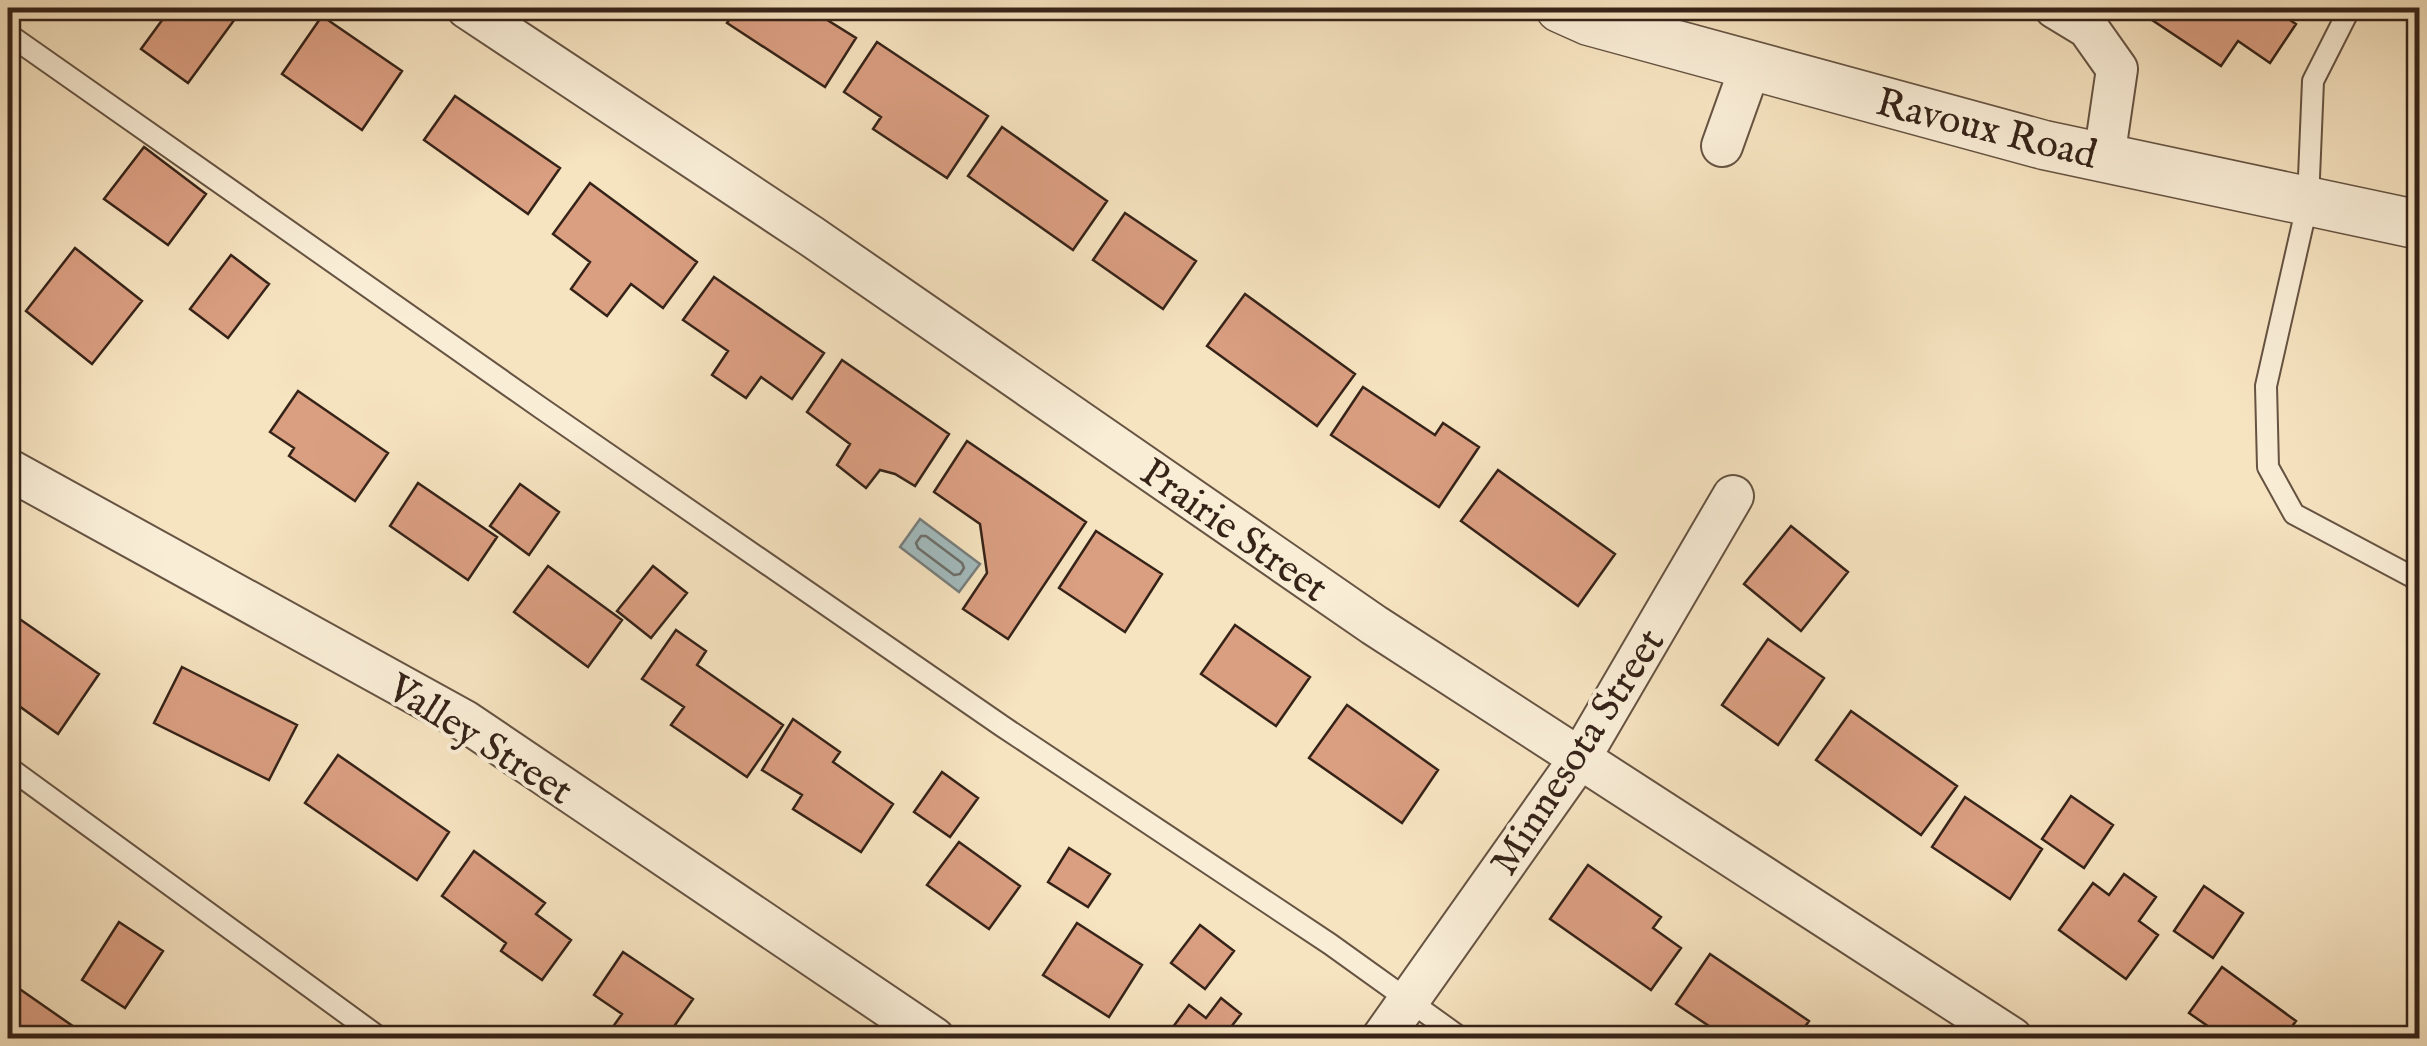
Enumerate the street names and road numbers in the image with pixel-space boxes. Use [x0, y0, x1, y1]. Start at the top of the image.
street label: Ravoux Road [1871, 78, 2102, 183]
street label: Prairie Street [1129, 449, 1337, 615]
street label: Minnesota Street [1480, 620, 1678, 886]
street label: Valley Street [376, 663, 581, 818]

